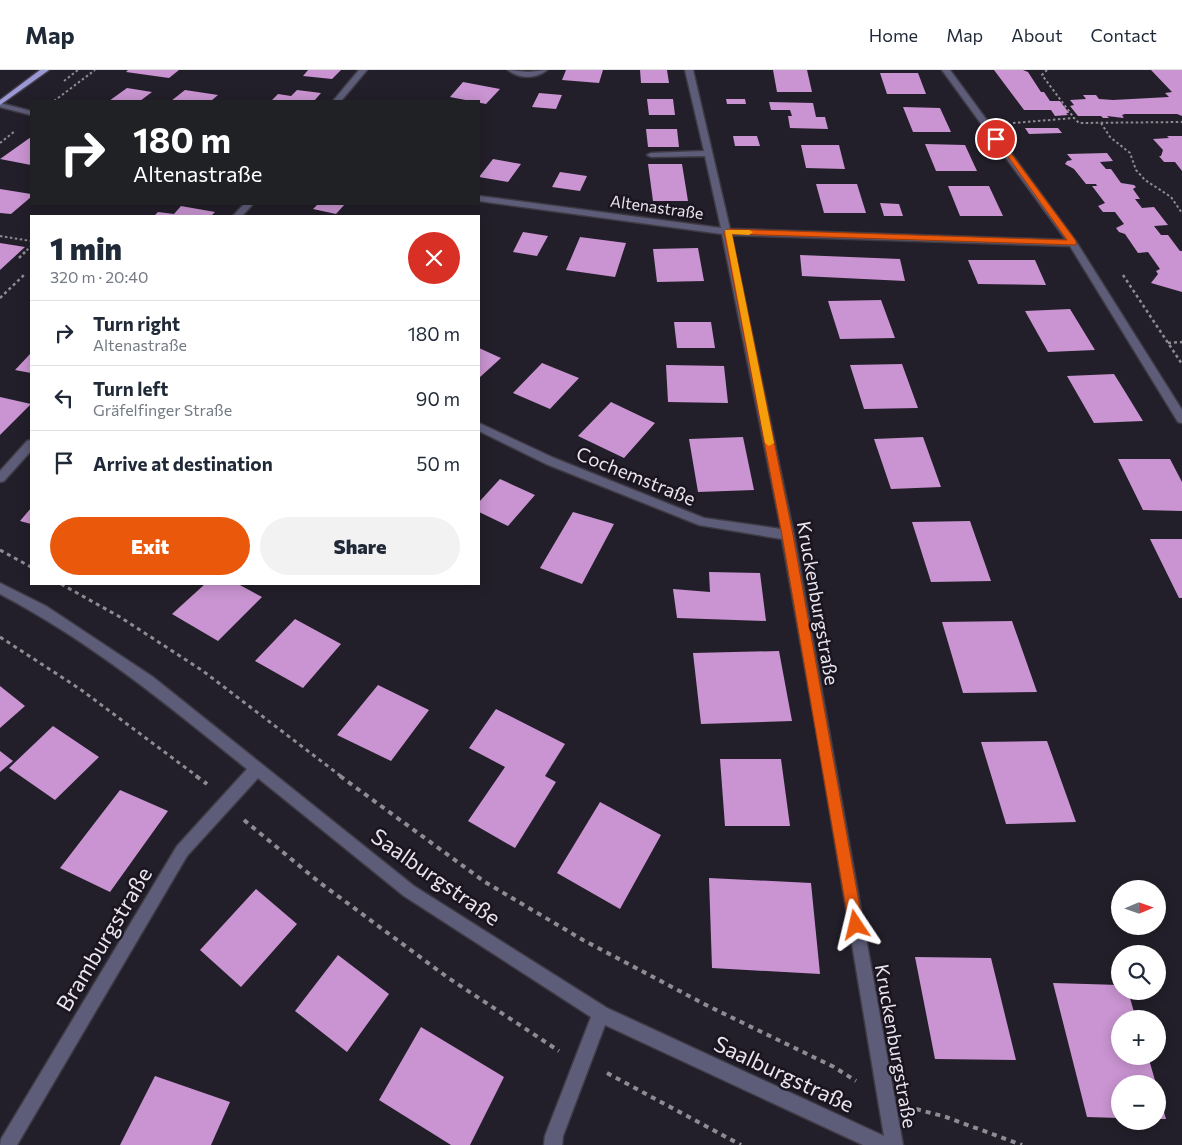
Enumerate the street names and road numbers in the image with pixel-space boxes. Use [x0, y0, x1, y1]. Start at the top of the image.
street label: Altenastraße [609, 191, 705, 222]
street label: Cochemstraße [573, 441, 699, 510]
street label: Kruckenburgstraße [793, 519, 844, 687]
street label: Saalburgstraße [366, 822, 506, 931]
street label: Bramburgstraße [50, 862, 157, 1016]
street label: Kruckenburgstraße [871, 962, 922, 1130]
street label: Saalburgstraße [710, 1029, 859, 1118]

